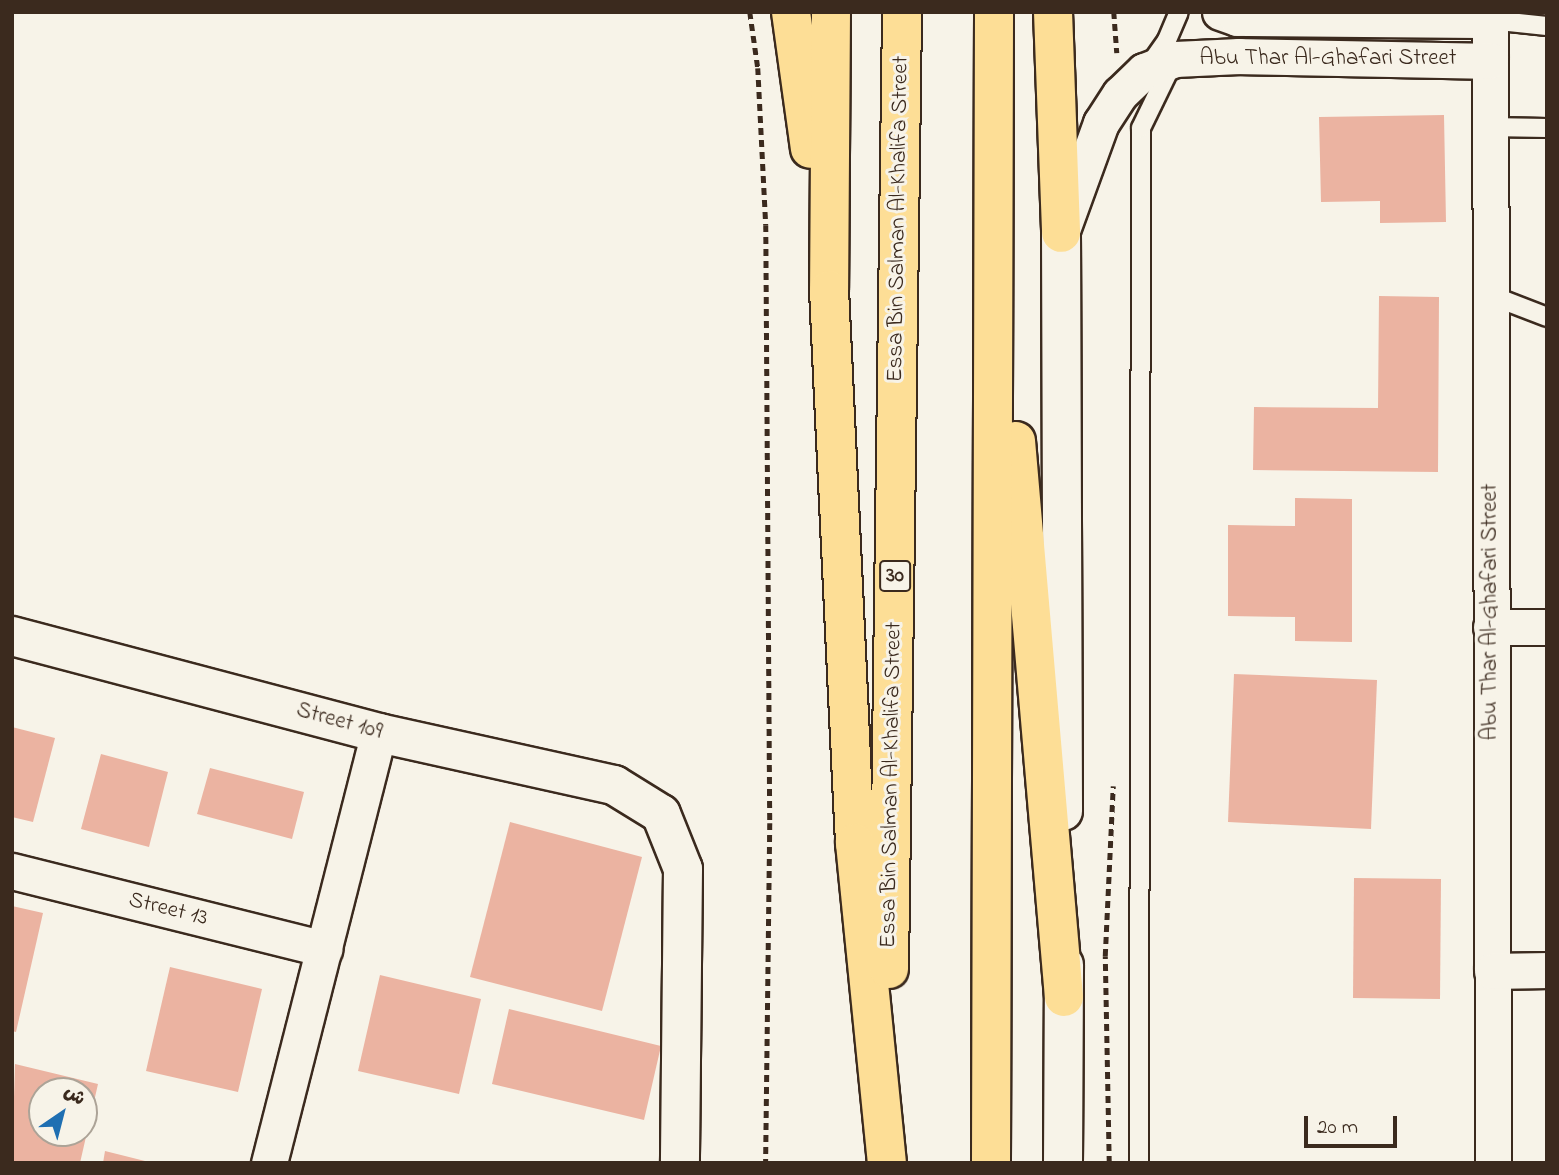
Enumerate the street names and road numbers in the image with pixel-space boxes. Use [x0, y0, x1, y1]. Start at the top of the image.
street label: Abu Thar Al-Ghafari Street [1199, 45, 1457, 73]
street label: Essa Bin Salman Al-Khalifa Street [882, 55, 916, 383]
street label: Abu Thar Al-Ghafari Street [1477, 483, 1505, 741]
road number: 30 [878, 558, 912, 594]
street label: Essa Bin Salman Al-Khalifa Street [875, 621, 909, 949]
street label: Street 109 [293, 697, 385, 747]
street label: Street 13 [126, 887, 210, 933]

